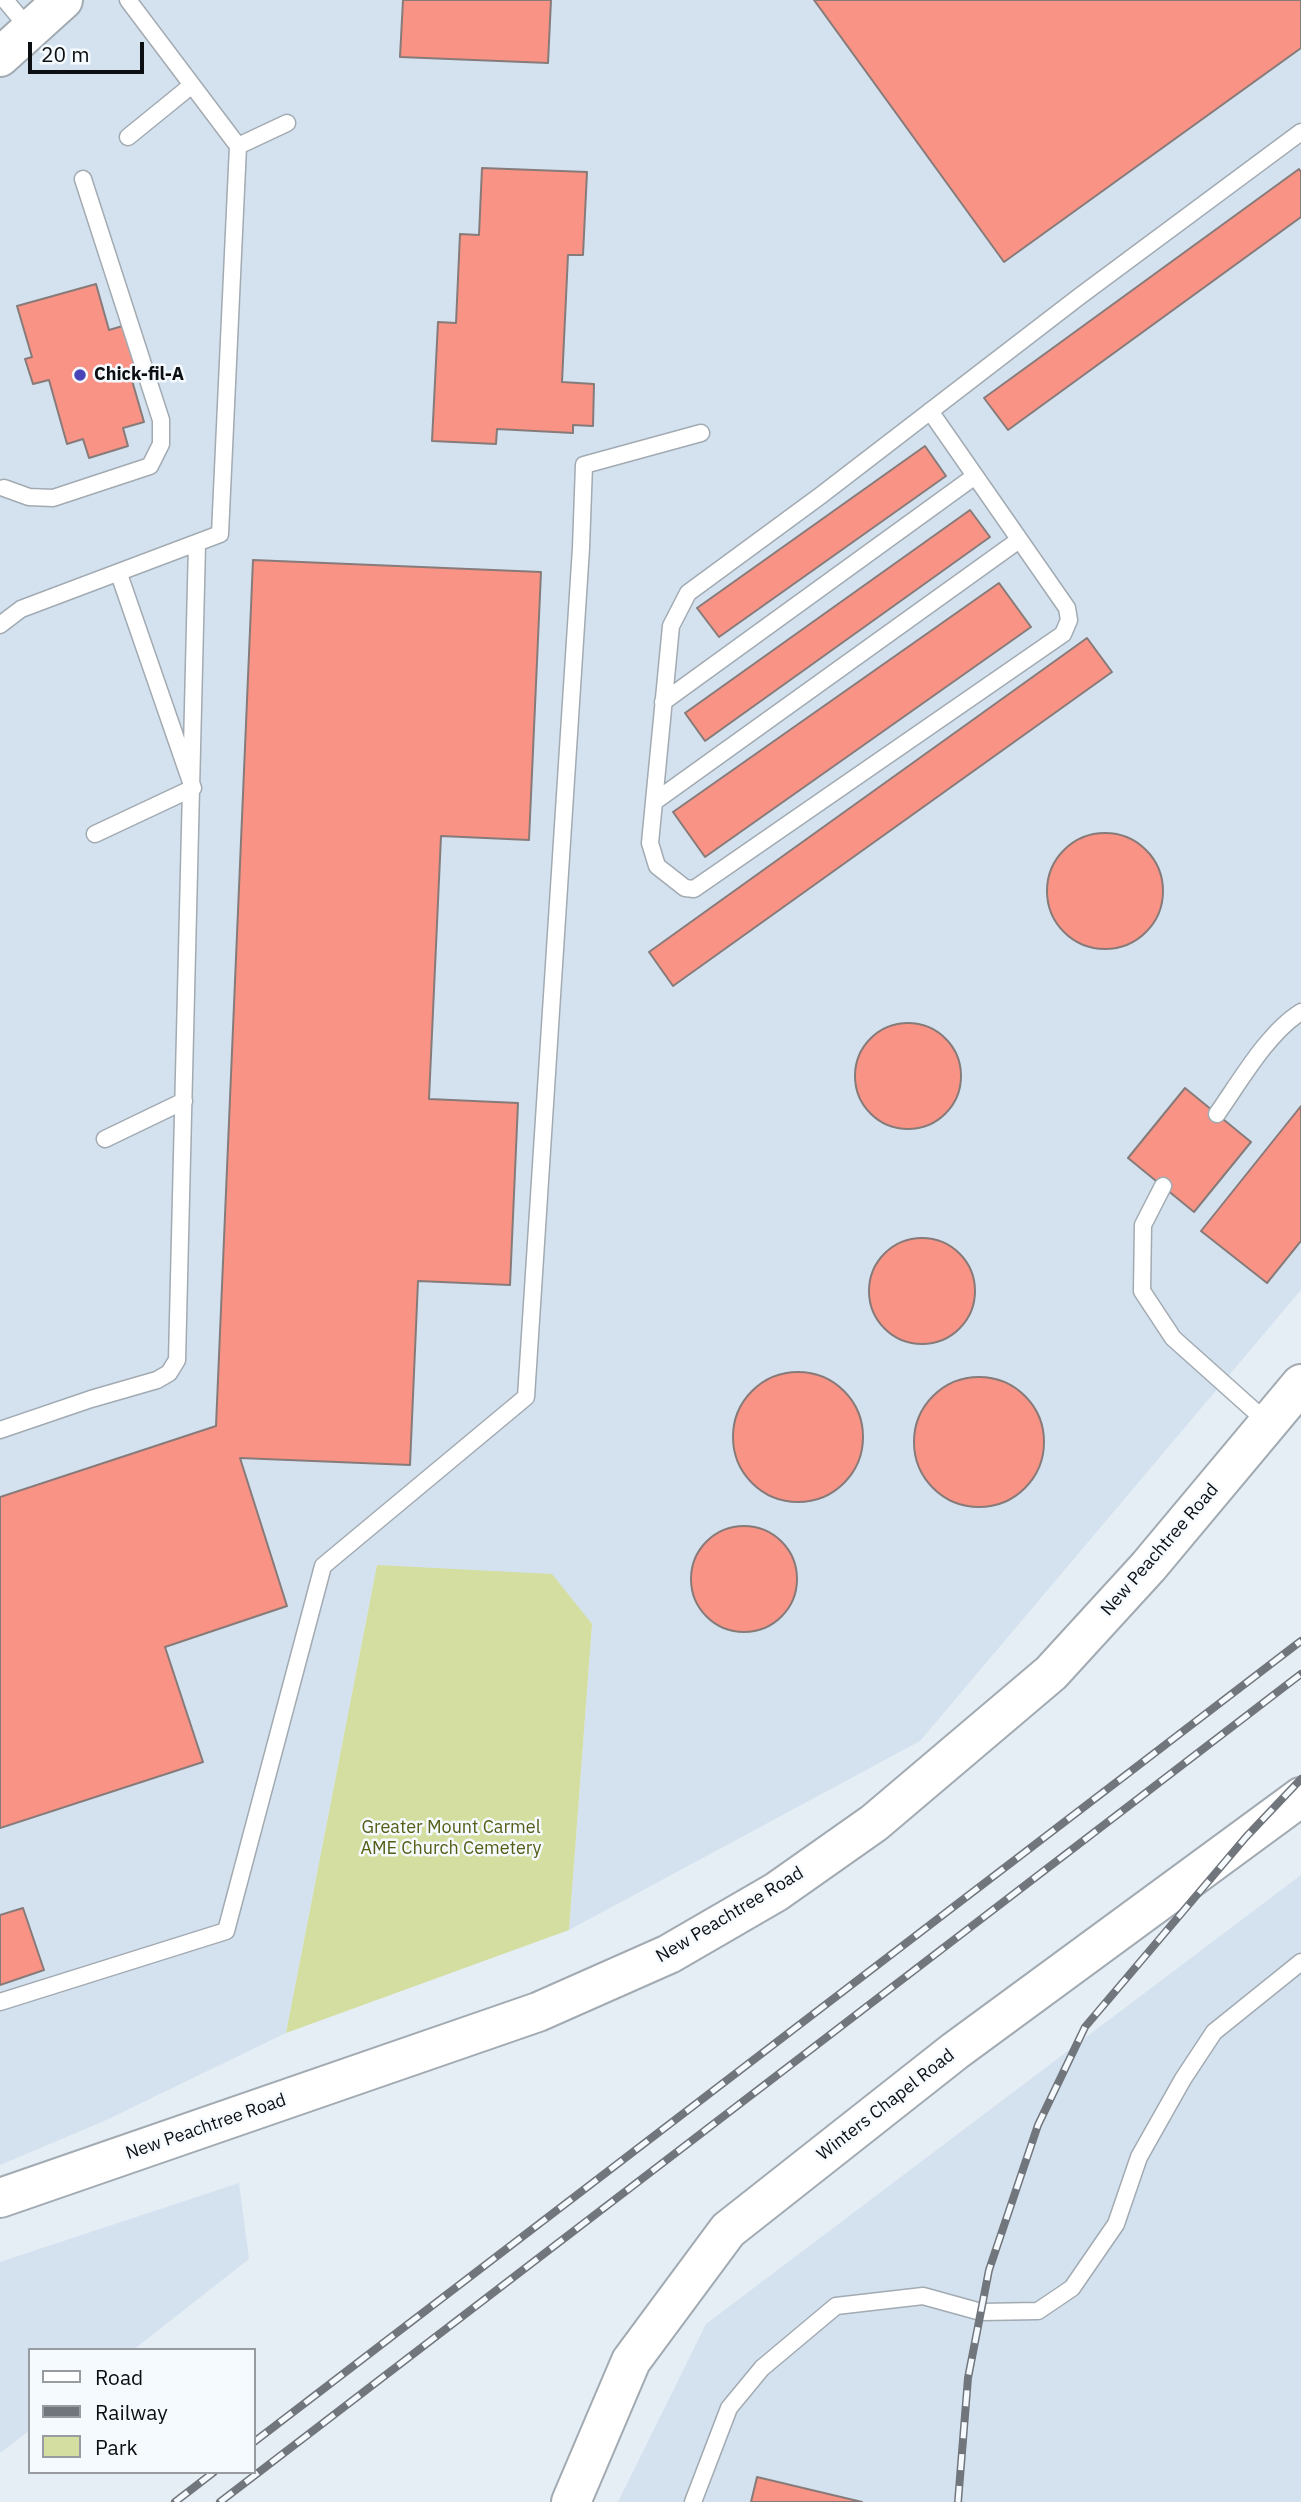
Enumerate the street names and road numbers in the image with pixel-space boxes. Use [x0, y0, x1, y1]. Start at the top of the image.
street label: New Peachtree Road [1097, 1479, 1223, 1621]
street label: New Peachtree Road [652, 1862, 808, 1968]
street label: Winters Chapel Road [813, 2045, 959, 2165]
street label: New Peachtree Road [123, 2089, 289, 2165]

